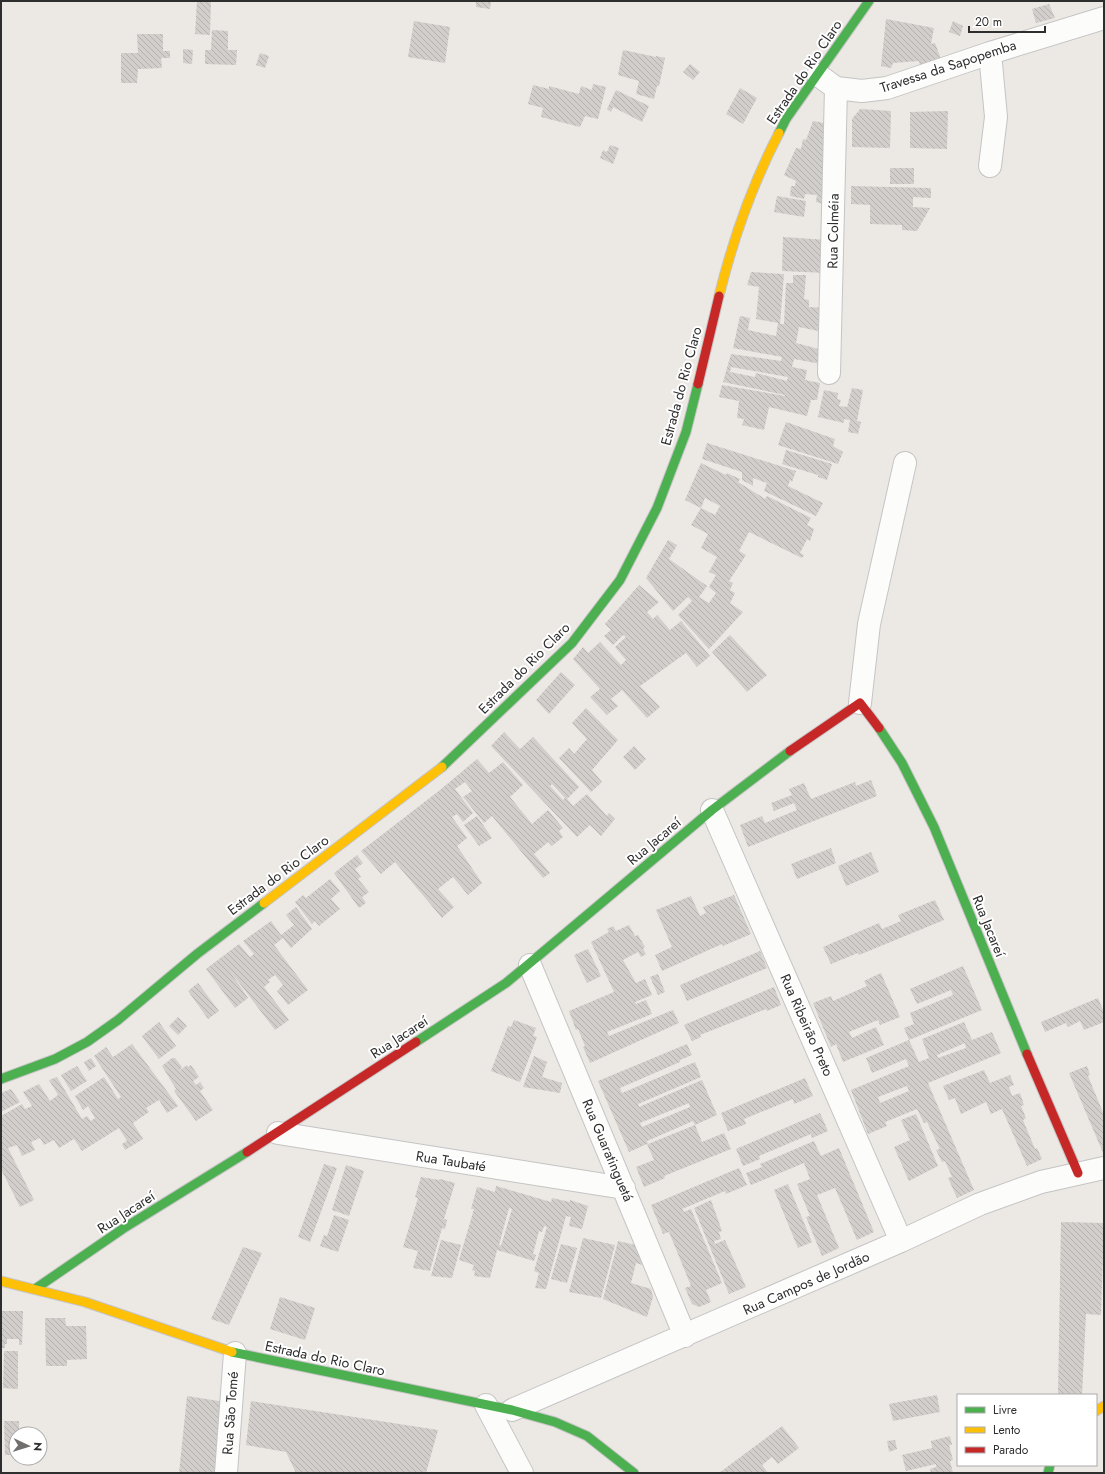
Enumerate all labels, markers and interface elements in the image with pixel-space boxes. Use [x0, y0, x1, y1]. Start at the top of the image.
scale bar [969, 8, 1045, 34]
text: 20 m [975, 13, 1002, 31]
street label: Estrada do Rio Claro [762, 16, 847, 128]
street label: Travessa da Sapopemba [877, 35, 1019, 97]
street label: Rua Colméia [822, 193, 844, 269]
street label: Estrada do Rio Claro [656, 324, 707, 448]
street label: Estrada do Rio Claro [474, 618, 574, 718]
street label: Rua Jacareí [623, 812, 686, 870]
street label: Estrada do Rio Claro [223, 830, 333, 920]
street label: Rua Jacareí [968, 892, 1011, 961]
street label: Rua Ribeirão Preto [775, 971, 839, 1080]
street label: Rua Jacareí [366, 1010, 433, 1063]
street label: Rua Guaratinguetá [577, 1096, 639, 1204]
street label: Rua Taubaté [415, 1146, 487, 1176]
street label: Rua Jacareí [93, 1185, 160, 1238]
street label: Rua Campos de Jordão [740, 1246, 873, 1320]
street label: Estrada do Rio Claro [263, 1336, 387, 1381]
street label: Rua São Tomé [217, 1371, 243, 1455]
legend [957, 1394, 1097, 1466]
text: Livre [993, 1401, 1017, 1419]
text: Lento [993, 1421, 1021, 1439]
north arrow [8, 1426, 48, 1466]
text: Parado [993, 1441, 1029, 1459]
text: N [30, 1442, 46, 1452]

